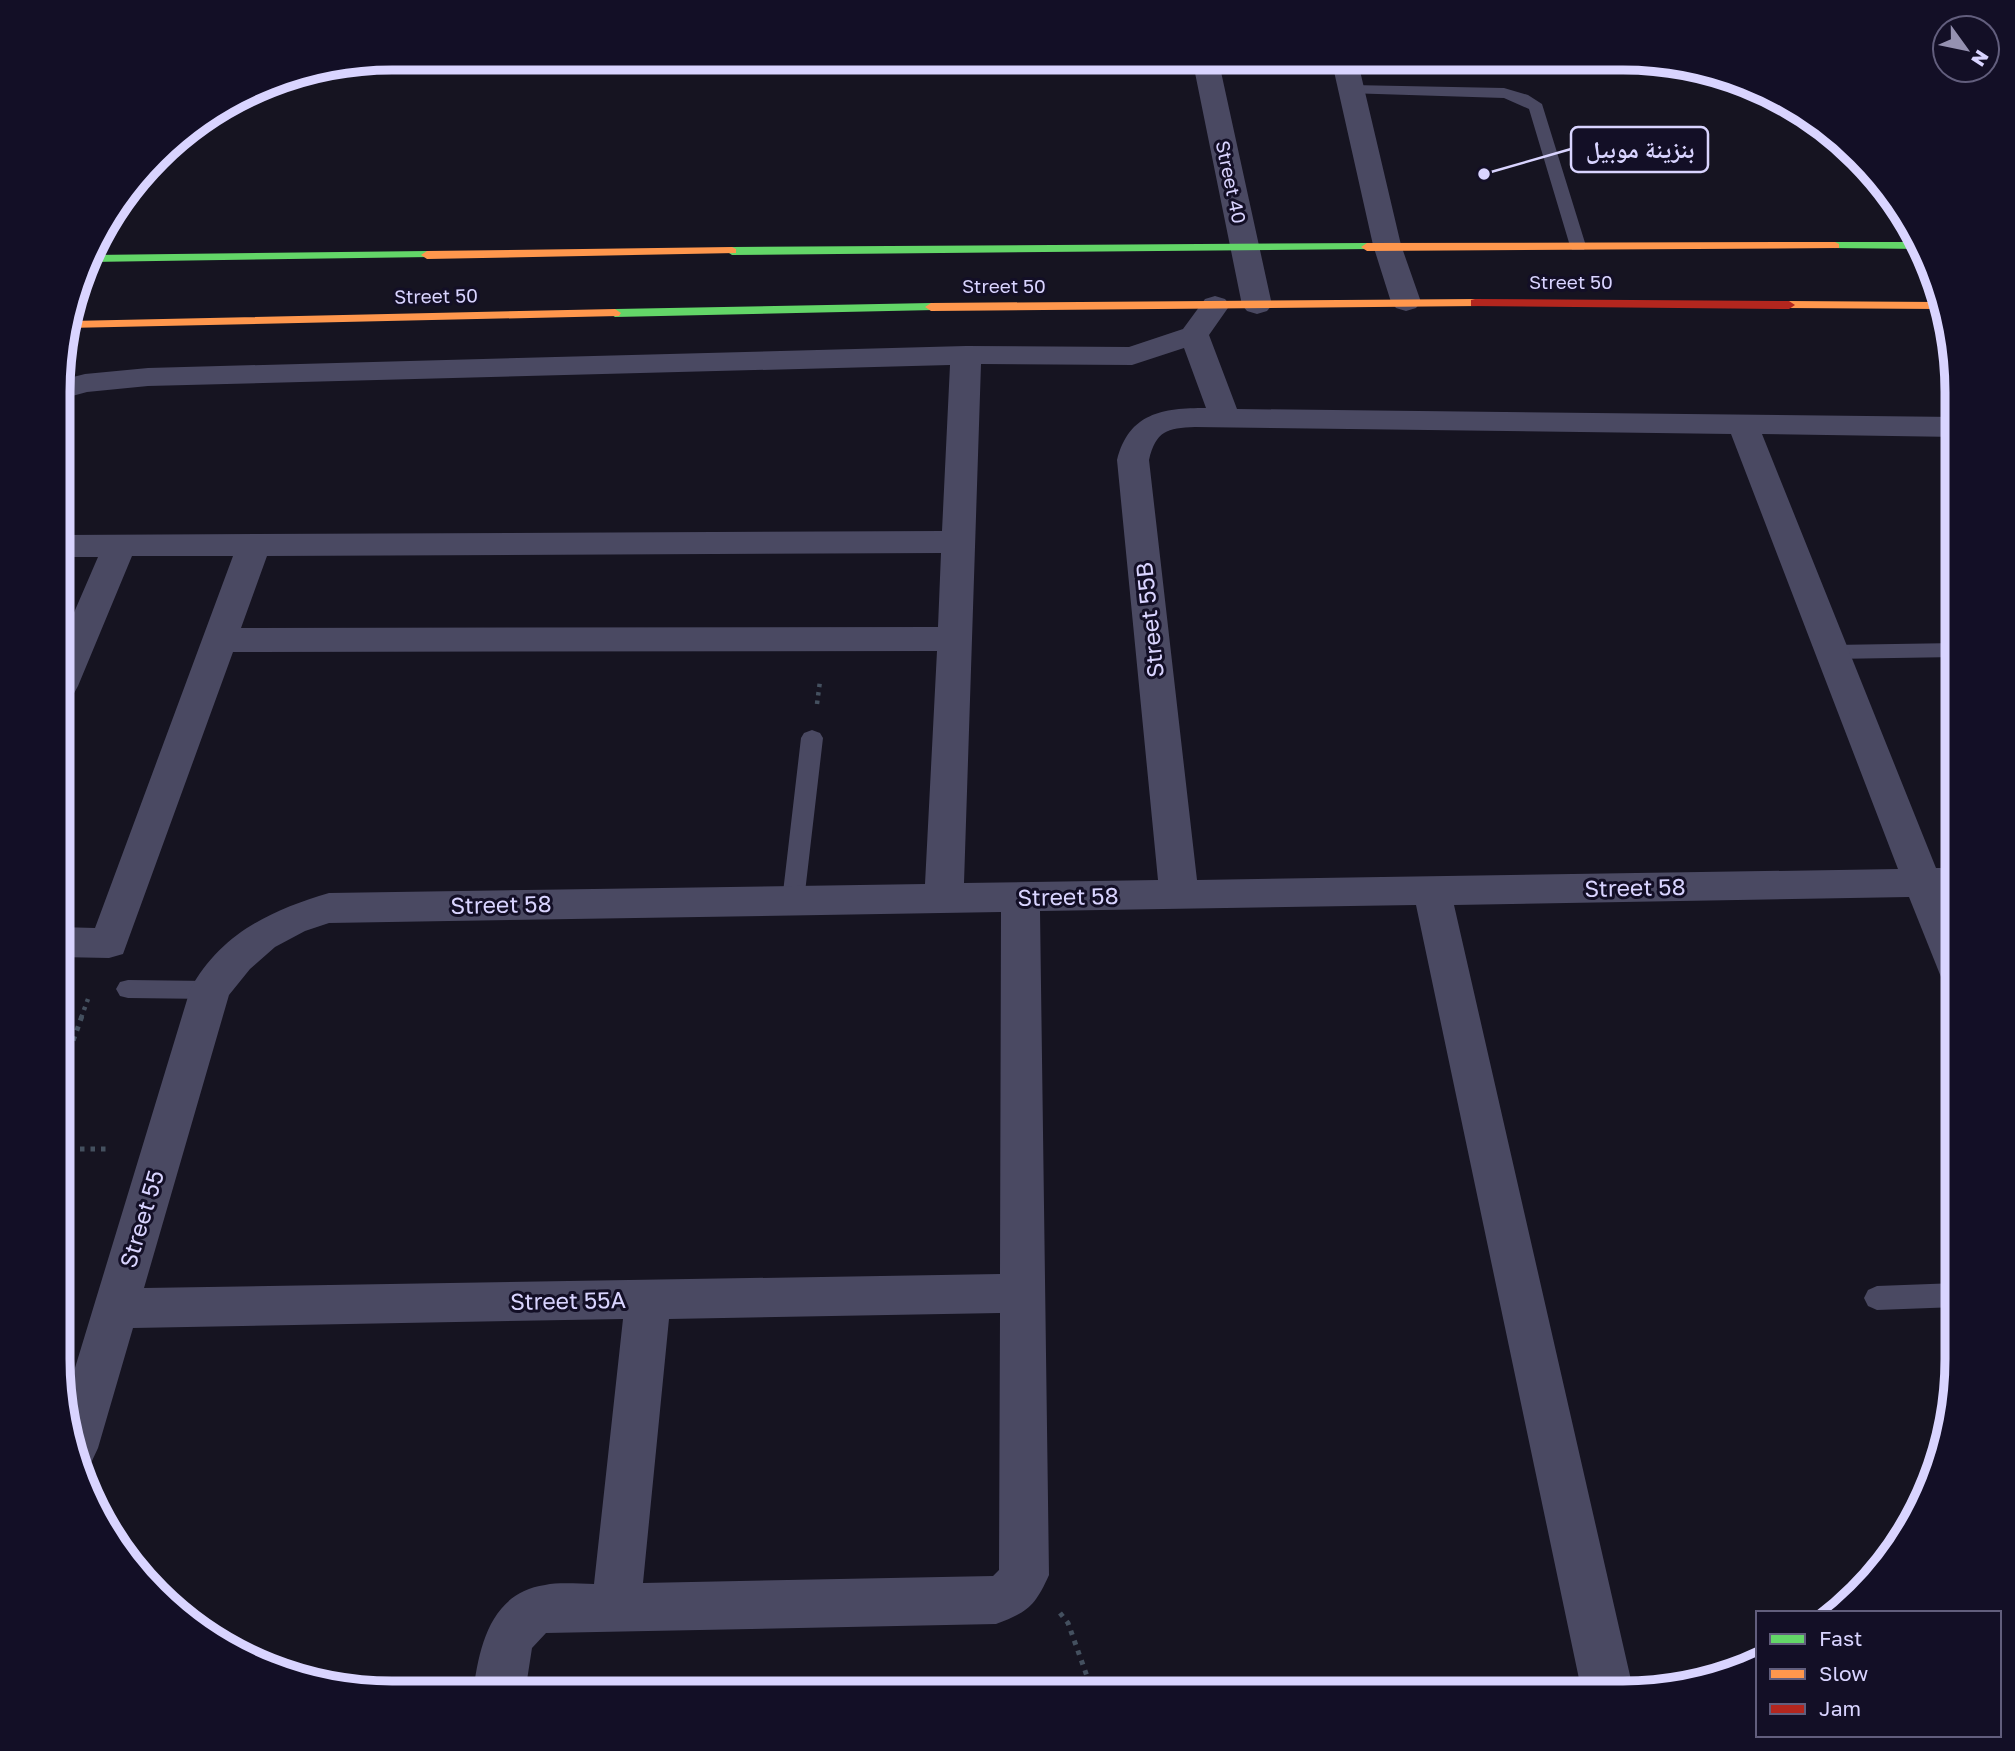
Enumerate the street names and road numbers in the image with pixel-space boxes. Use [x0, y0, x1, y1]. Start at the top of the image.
street label: Street 40 [1211, 138, 1252, 226]
street label: Street 50 [1529, 270, 1613, 293]
street label: Street 50 [962, 274, 1046, 297]
street label: Street 50 [394, 283, 478, 308]
street label: Street 55B [1129, 561, 1169, 679]
street label: Street 58 [1584, 872, 1686, 902]
street label: Street 58 [1017, 881, 1119, 911]
street label: Street 58 [450, 889, 552, 919]
street label: Street 55 [113, 1167, 169, 1271]
street label: Street 55A [510, 1285, 626, 1315]

